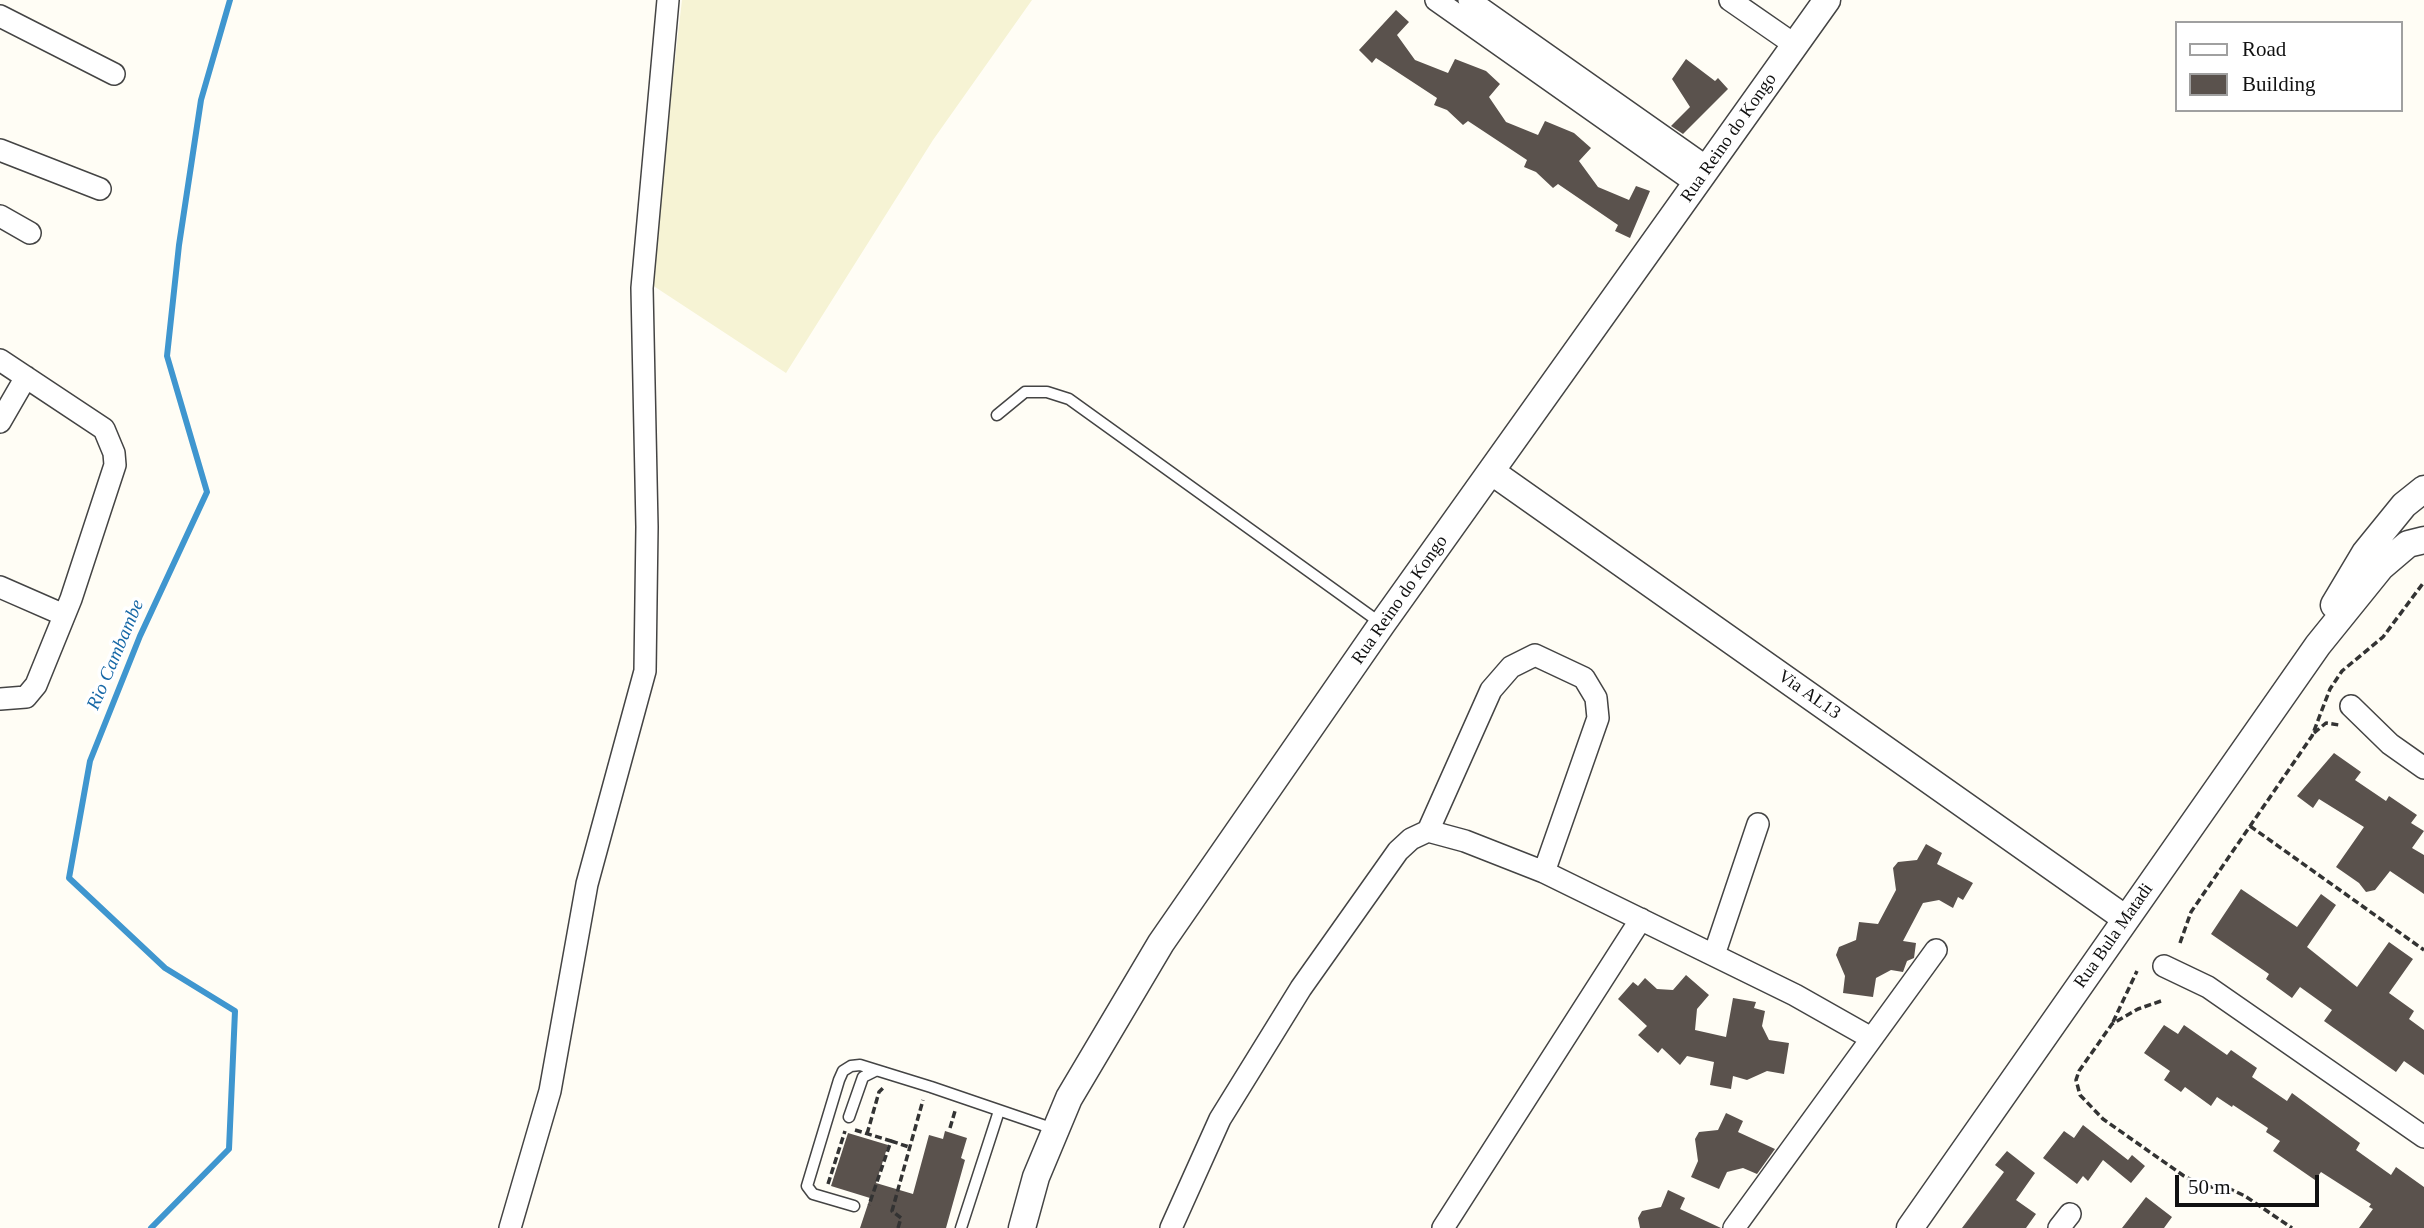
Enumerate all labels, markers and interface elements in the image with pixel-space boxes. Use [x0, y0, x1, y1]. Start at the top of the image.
legend [2176, 21, 2403, 112]
text: Road [2242, 37, 2286, 61]
street label: Rua Reino do Kongo [1676, 69, 1782, 207]
text: Building [2242, 72, 2316, 96]
street label: Rua Reino do Kongo [1347, 531, 1453, 669]
water label: Rio Cambambe [83, 596, 149, 714]
street label: Via AL13 [1774, 666, 1844, 724]
street label: Rua Bula Matadi [2070, 879, 2158, 993]
scale bar [2179, 1162, 2322, 1206]
text: 50 m [2188, 1175, 2231, 1199]

